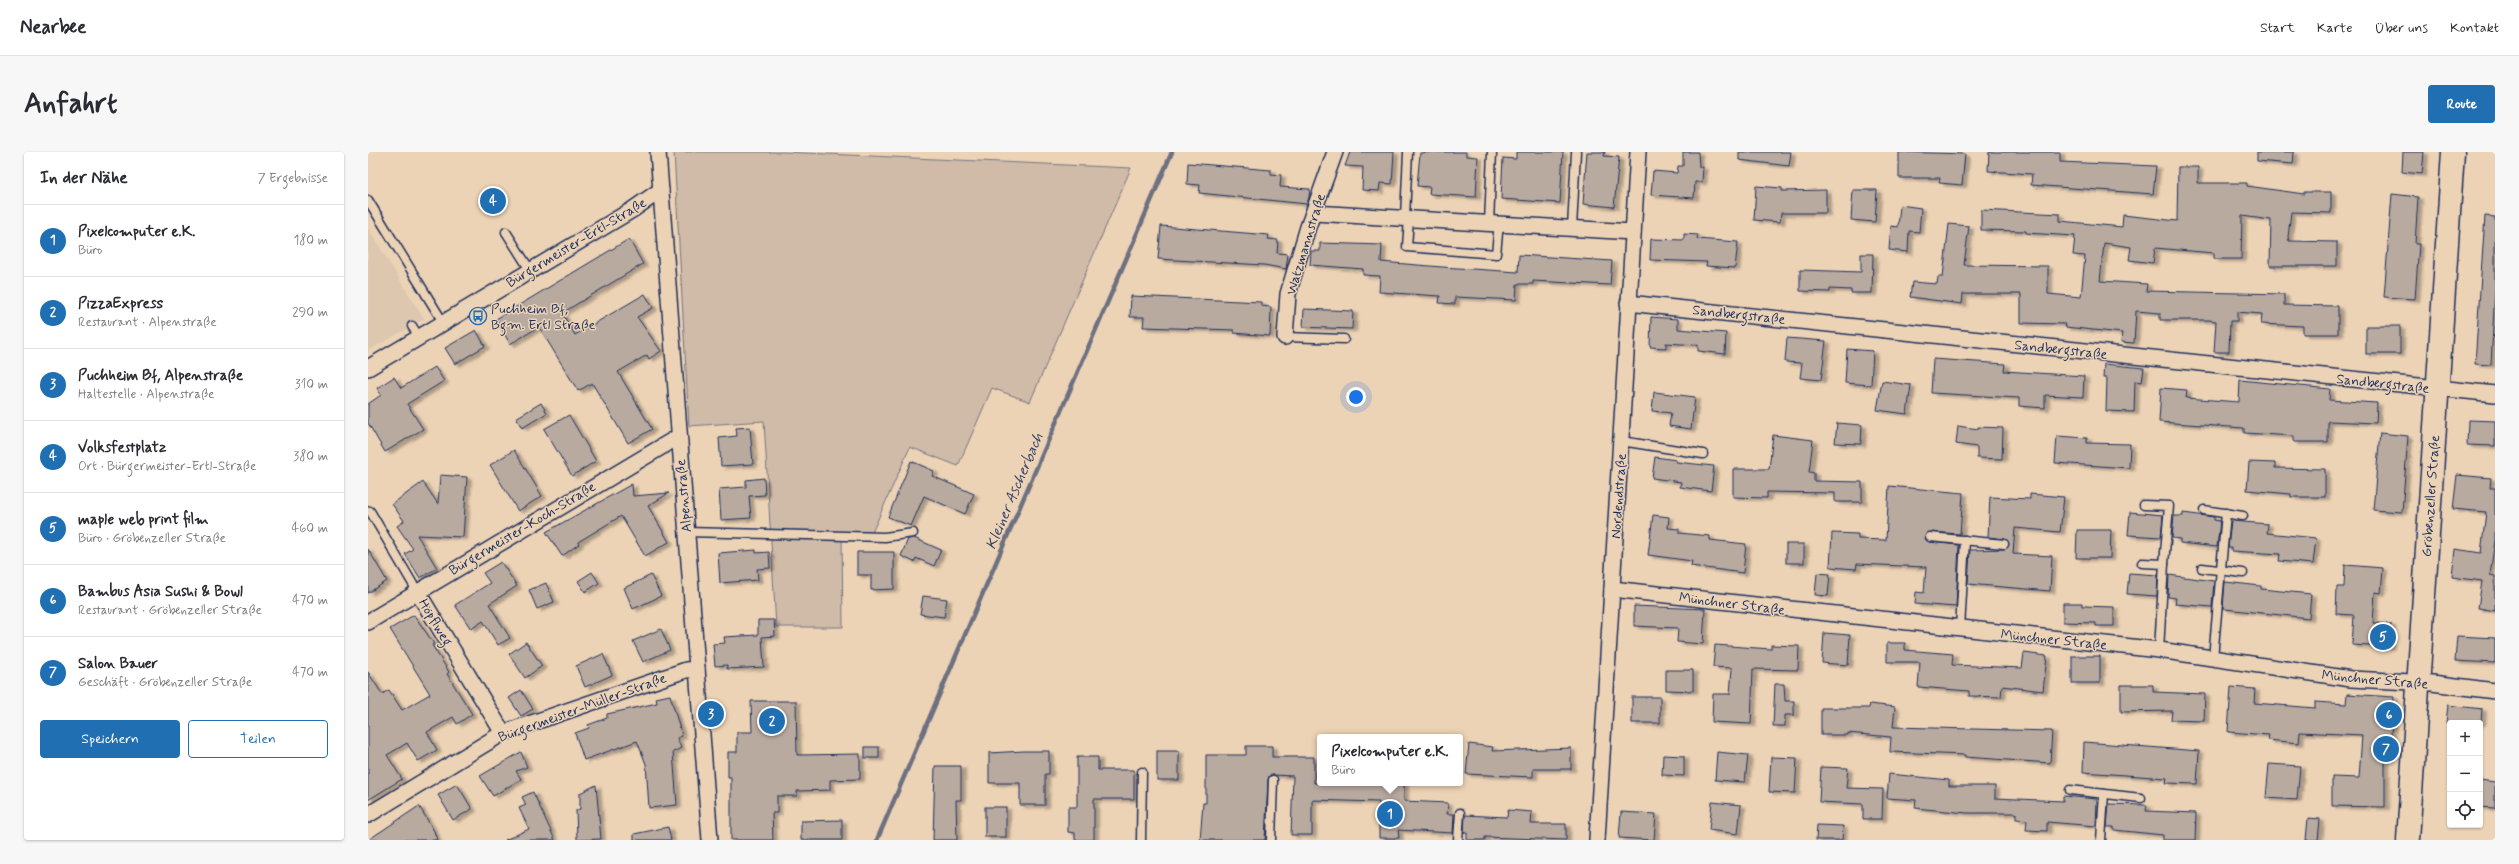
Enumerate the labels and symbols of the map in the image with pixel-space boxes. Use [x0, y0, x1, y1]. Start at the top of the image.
pin: 4 [480, 186, 506, 216]
street label: Watzmannstraße [1282, 191, 1330, 297]
street label: Bürgermeister-Ertl-Straße [503, 194, 651, 294]
place label: Puchheim Bf, Bgm. Ertl Straße [491, 300, 596, 336]
street label: Sandbergstraße [1691, 301, 1786, 331]
bus stop icon: Puchheim Bf, Bgm. Ertl Straße [468, 306, 488, 326]
street label: Sandbergstraße [2013, 336, 2108, 366]
street label: Sandbergstraße [2335, 370, 2430, 400]
your location [1346, 387, 1366, 407]
water label: Kleiner Ascherbach [981, 430, 1049, 553]
street label: Gröbenzeller Straße [2418, 434, 2444, 558]
street label: Nordendstraße [1607, 453, 1631, 539]
street label: Alpenstraße [672, 458, 696, 533]
street label: Bürgermeister-Koch-Straße [446, 478, 600, 582]
street label: Münchner Straße [1678, 589, 1786, 619]
street label: Höpflweg [412, 595, 456, 651]
pin: 5 [2370, 622, 2396, 652]
street label: Münchner Straße [2000, 625, 2108, 655]
street label: Münchner Straße [2321, 666, 2429, 694]
street label: Bürgermeister-Müller-Straße [496, 669, 670, 749]
pin: 3 [698, 699, 724, 729]
pin: 6 [2376, 700, 2402, 730]
pin: 2 [759, 706, 785, 736]
pin: 7 [2373, 734, 2399, 764]
pin: 1 [1377, 799, 1403, 829]

